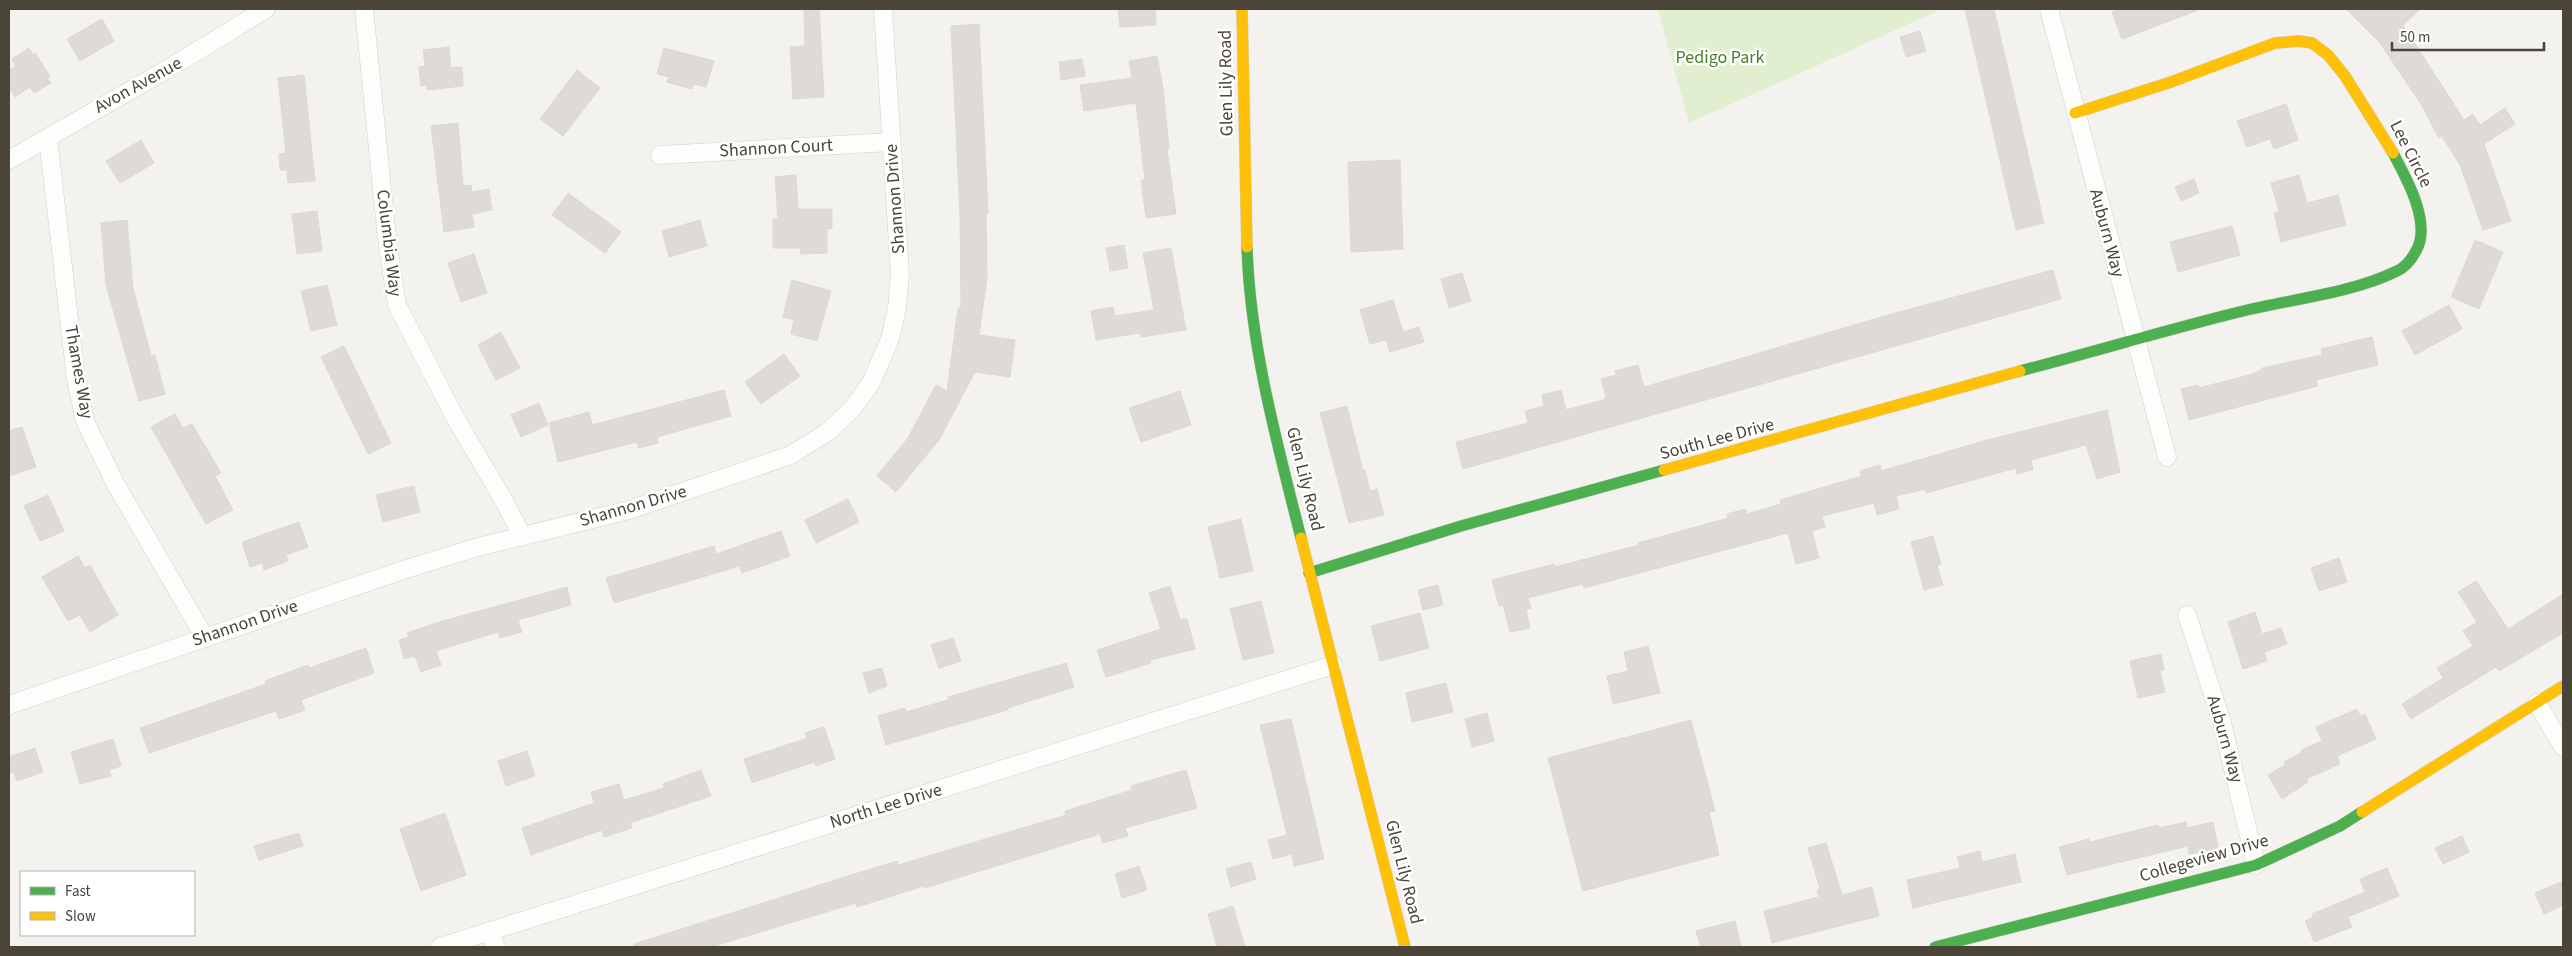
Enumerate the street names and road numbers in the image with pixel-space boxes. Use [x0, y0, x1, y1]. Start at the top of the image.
street label: Glen Lily Road [1213, 30, 1239, 136]
street label: Avon Avenue [90, 51, 186, 119]
street label: Lee Circle [2383, 116, 2439, 192]
street label: Shannon Court [719, 133, 833, 163]
street label: Shannon Drive [879, 143, 911, 255]
street label: Auburn Way [2083, 186, 2131, 280]
street label: Columbia Way [370, 188, 408, 299]
street label: Thames Way [58, 323, 100, 421]
street label: South Lee Drive [1657, 412, 1777, 466]
street label: Glen Lily Road [1280, 424, 1330, 534]
street label: Shannon Drive [576, 479, 690, 533]
street label: Shannon Drive [189, 593, 301, 653]
street label: Auburn Way [2201, 692, 2250, 786]
street label: North Lee Drive [827, 777, 945, 835]
street label: Glen Lily Road [1379, 817, 1429, 927]
street label: Collegeview Drive [2137, 828, 2272, 888]

